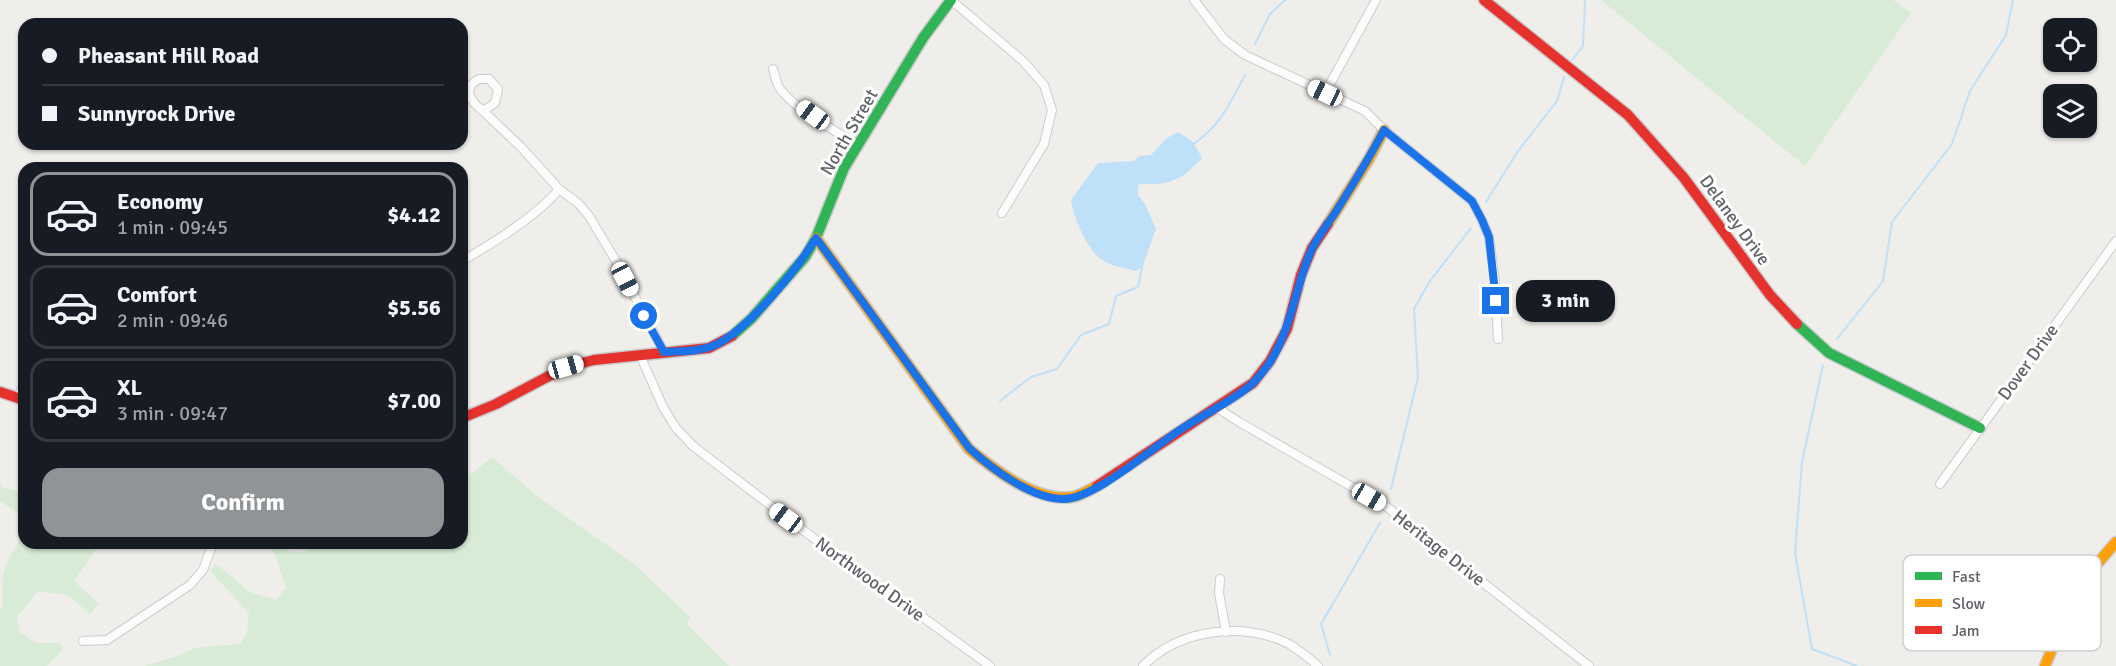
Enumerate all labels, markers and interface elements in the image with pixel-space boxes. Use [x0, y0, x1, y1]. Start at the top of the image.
map controls [2043, 18, 2097, 138]
button: locate [2043, 18, 2097, 72]
text: Pheasant Hill Road [78, 42, 259, 69]
car [1305, 77, 1345, 109]
button: layers [2043, 84, 2097, 138]
street label: North Street [816, 85, 882, 179]
car [793, 97, 833, 133]
text: Sunnyrock Drive [78, 100, 235, 127]
street label: Delaney Drive [1695, 171, 1775, 269]
icon: car [45, 187, 99, 241]
text: Economy [117, 188, 203, 215]
text: $4.12 [387, 201, 441, 228]
text: 1 min · 09:45 [117, 215, 228, 240]
car [609, 259, 641, 299]
icon: car [45, 280, 99, 334]
callout: 3 min [1517, 280, 1616, 322]
text: Comfort [117, 281, 197, 308]
route end [1482, 287, 1509, 314]
text: 3 min [1541, 288, 1590, 313]
text: $5.56 [387, 294, 441, 321]
route start [630, 302, 657, 329]
text: 2 min · 09:46 [117, 308, 228, 333]
street label: Dover Drive [1993, 320, 2063, 404]
car [546, 353, 586, 381]
icon: car [45, 373, 99, 427]
text: XL [117, 374, 142, 401]
text: $7.00 [387, 387, 441, 414]
text: 3 min · 09:47 [117, 401, 228, 426]
button: Confirm [42, 468, 444, 537]
car [1349, 480, 1389, 514]
car [766, 500, 806, 536]
street label: Heritage Drive [1389, 505, 1489, 591]
street label: Northwood Drive [811, 532, 929, 626]
legend [1903, 555, 2101, 651]
text: Fast [1952, 567, 1981, 587]
text: Slow [1952, 594, 1986, 614]
text: Jam [1952, 621, 1980, 641]

